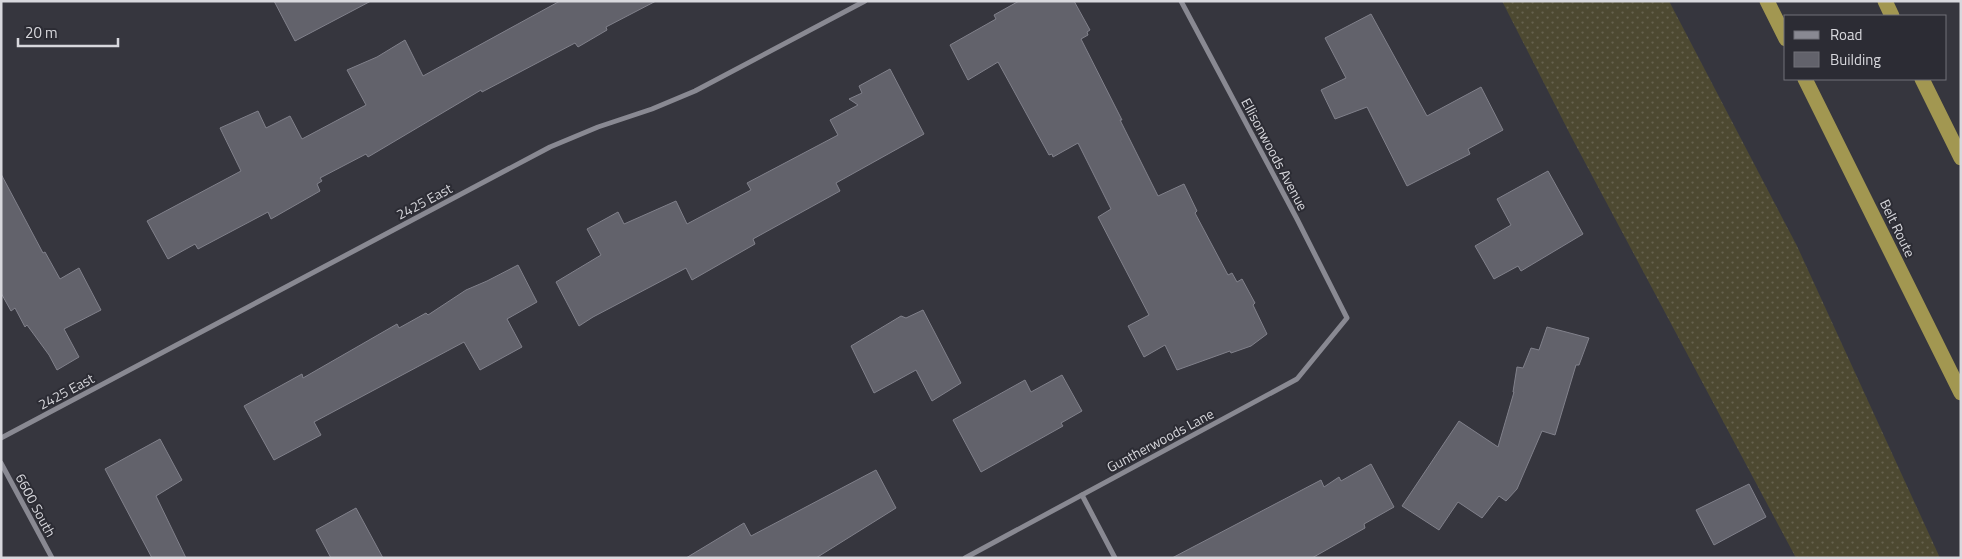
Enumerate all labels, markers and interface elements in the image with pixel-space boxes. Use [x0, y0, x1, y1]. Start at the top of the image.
scale bar [18, 15, 118, 47]
legend [1784, 15, 1947, 80]
text: 20 m [25, 21, 58, 44]
text: Road [1830, 23, 1862, 46]
text: Building [1830, 48, 1881, 71]
street label: Ellisonwoods Avenue [1236, 94, 1314, 214]
street label: 2425 East [392, 177, 456, 225]
street label: Belt Route [1875, 195, 1921, 261]
street label: 2425 East [34, 367, 98, 415]
street label: Guntherwoods Lane [1103, 403, 1217, 477]
street label: 6600 South [10, 469, 62, 541]

